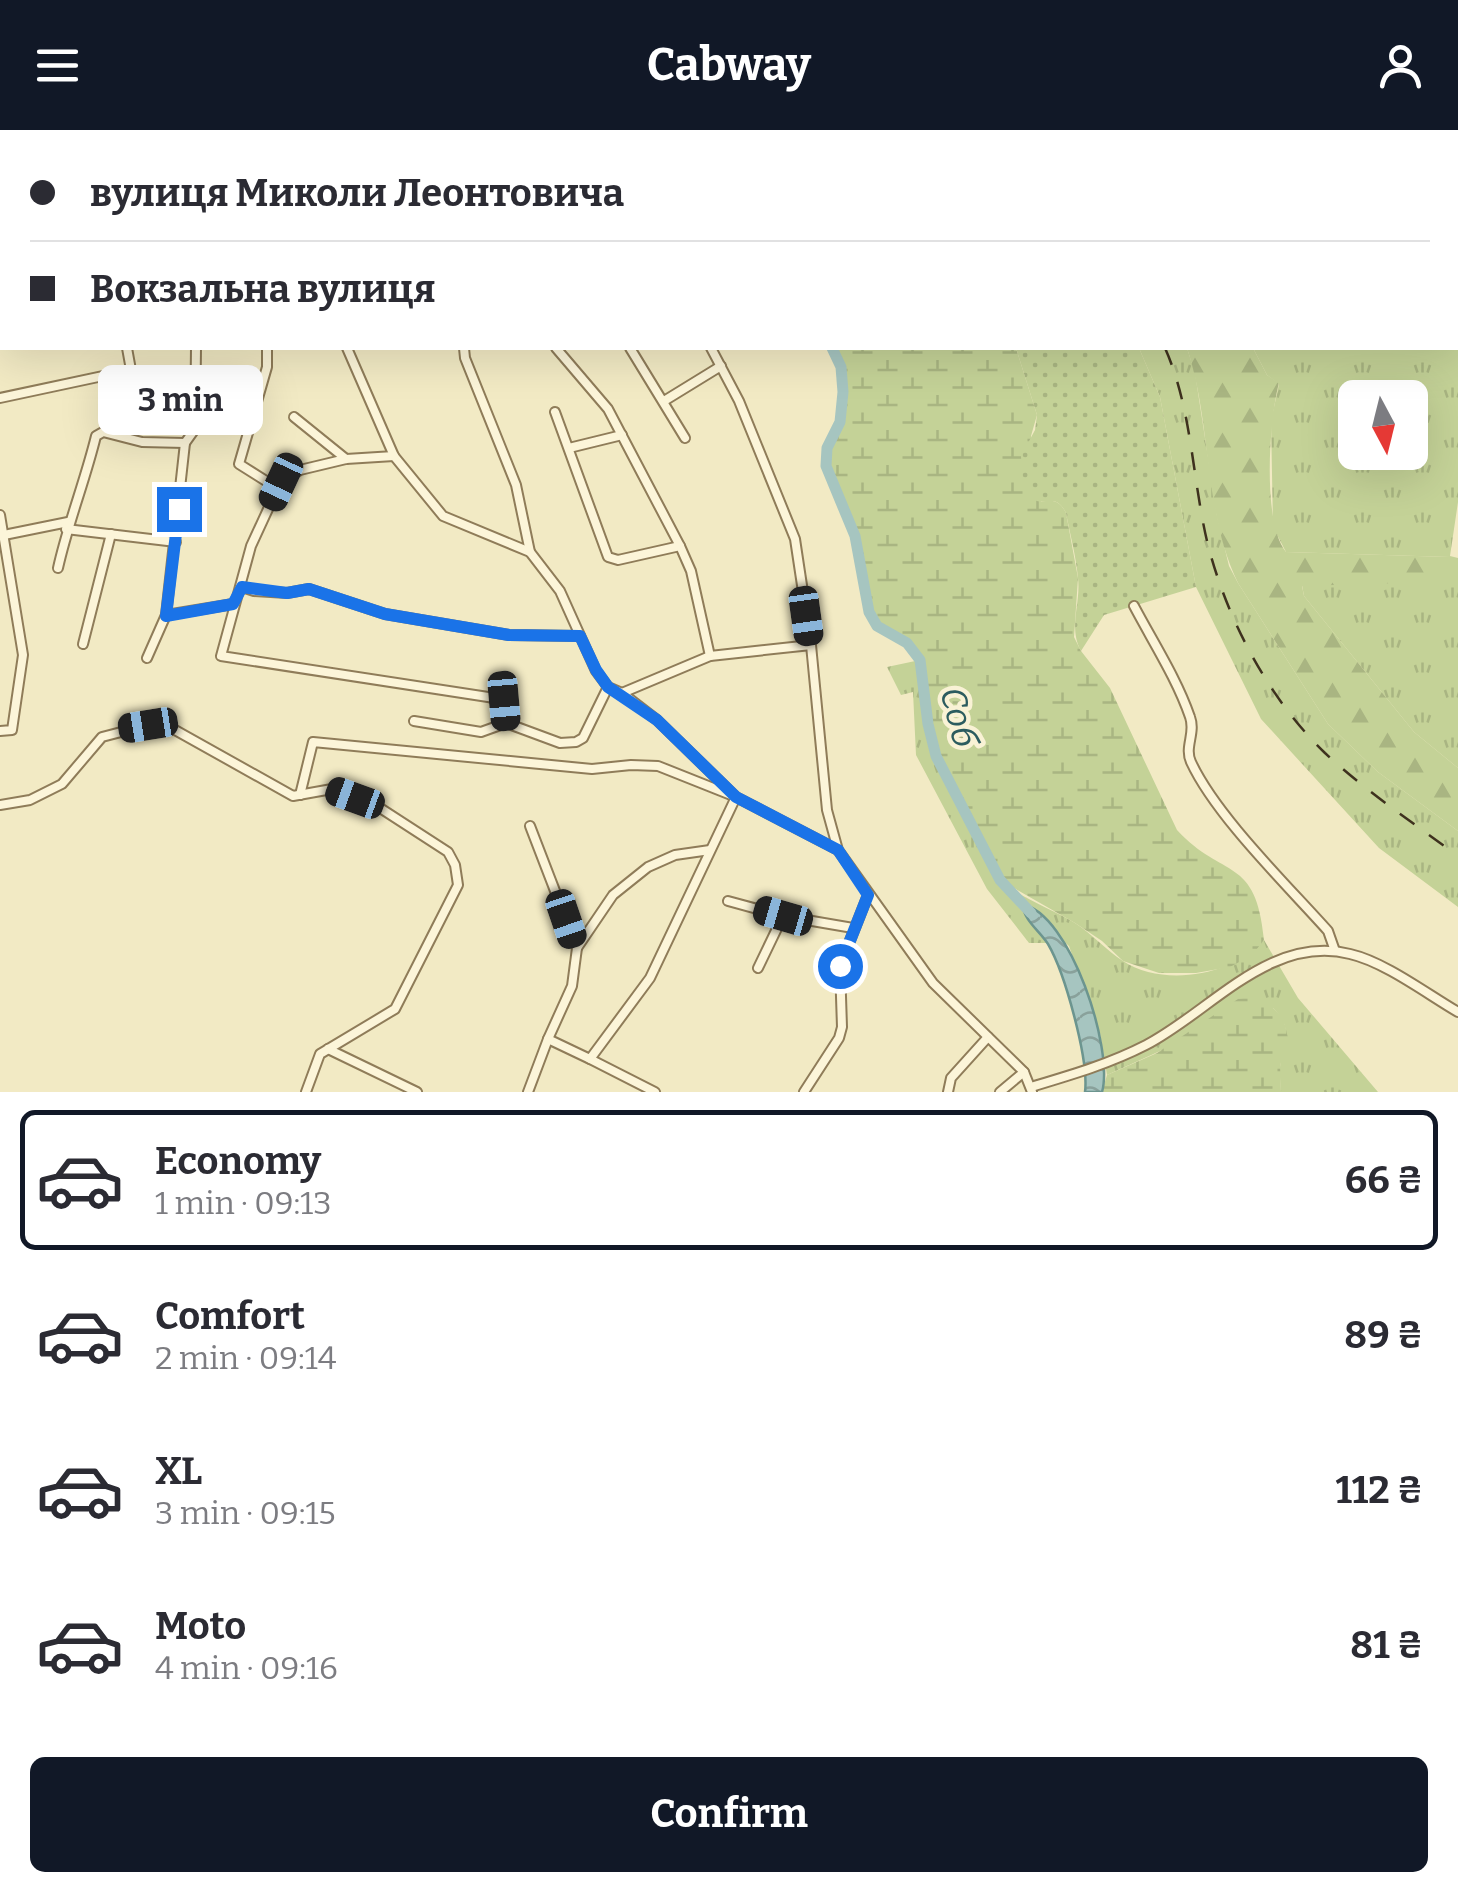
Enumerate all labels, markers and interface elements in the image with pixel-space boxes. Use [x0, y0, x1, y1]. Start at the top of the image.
icon: menu [30, 38, 85, 93]
text: Cabway [647, 38, 811, 92]
icon: person [1373, 38, 1428, 93]
text: вулиця Миколи Леонтовича [90, 170, 624, 216]
text: Вокзальна вулиця [90, 266, 436, 312]
callout: 3 min [96, 364, 262, 434]
north arrow [1338, 380, 1428, 470]
map controls [1338, 380, 1428, 470]
text: 3 min [138, 381, 223, 419]
car [255, 448, 307, 516]
route end [157, 487, 202, 532]
car [787, 584, 825, 648]
car [486, 670, 522, 732]
water label: Соб [931, 683, 987, 753]
car [116, 705, 180, 745]
car [322, 774, 388, 822]
car [542, 886, 590, 952]
car [750, 893, 816, 939]
route start [818, 944, 863, 989]
icon: car [35, 1135, 125, 1225]
text: Economy [155, 1138, 321, 1184]
text: 66 ₴ [1345, 1157, 1423, 1203]
text: 1 min · 09:13 [155, 1184, 332, 1222]
icon: car [35, 1290, 125, 1380]
text: Comfort [155, 1293, 305, 1339]
text: 89 ₴ [1344, 1312, 1423, 1358]
text: 2 min · 09:14 [155, 1339, 336, 1377]
icon: car [35, 1445, 125, 1535]
text: XL [155, 1448, 202, 1494]
text: 112 ₴ [1335, 1467, 1423, 1513]
text: 3 min · 09:15 [155, 1494, 336, 1532]
icon: car [35, 1600, 125, 1690]
text: Moto [155, 1603, 246, 1649]
text: 81 ₴ [1350, 1622, 1423, 1668]
text: 4 min · 09:16 [155, 1649, 338, 1687]
button: Confirm [30, 1757, 1428, 1872]

